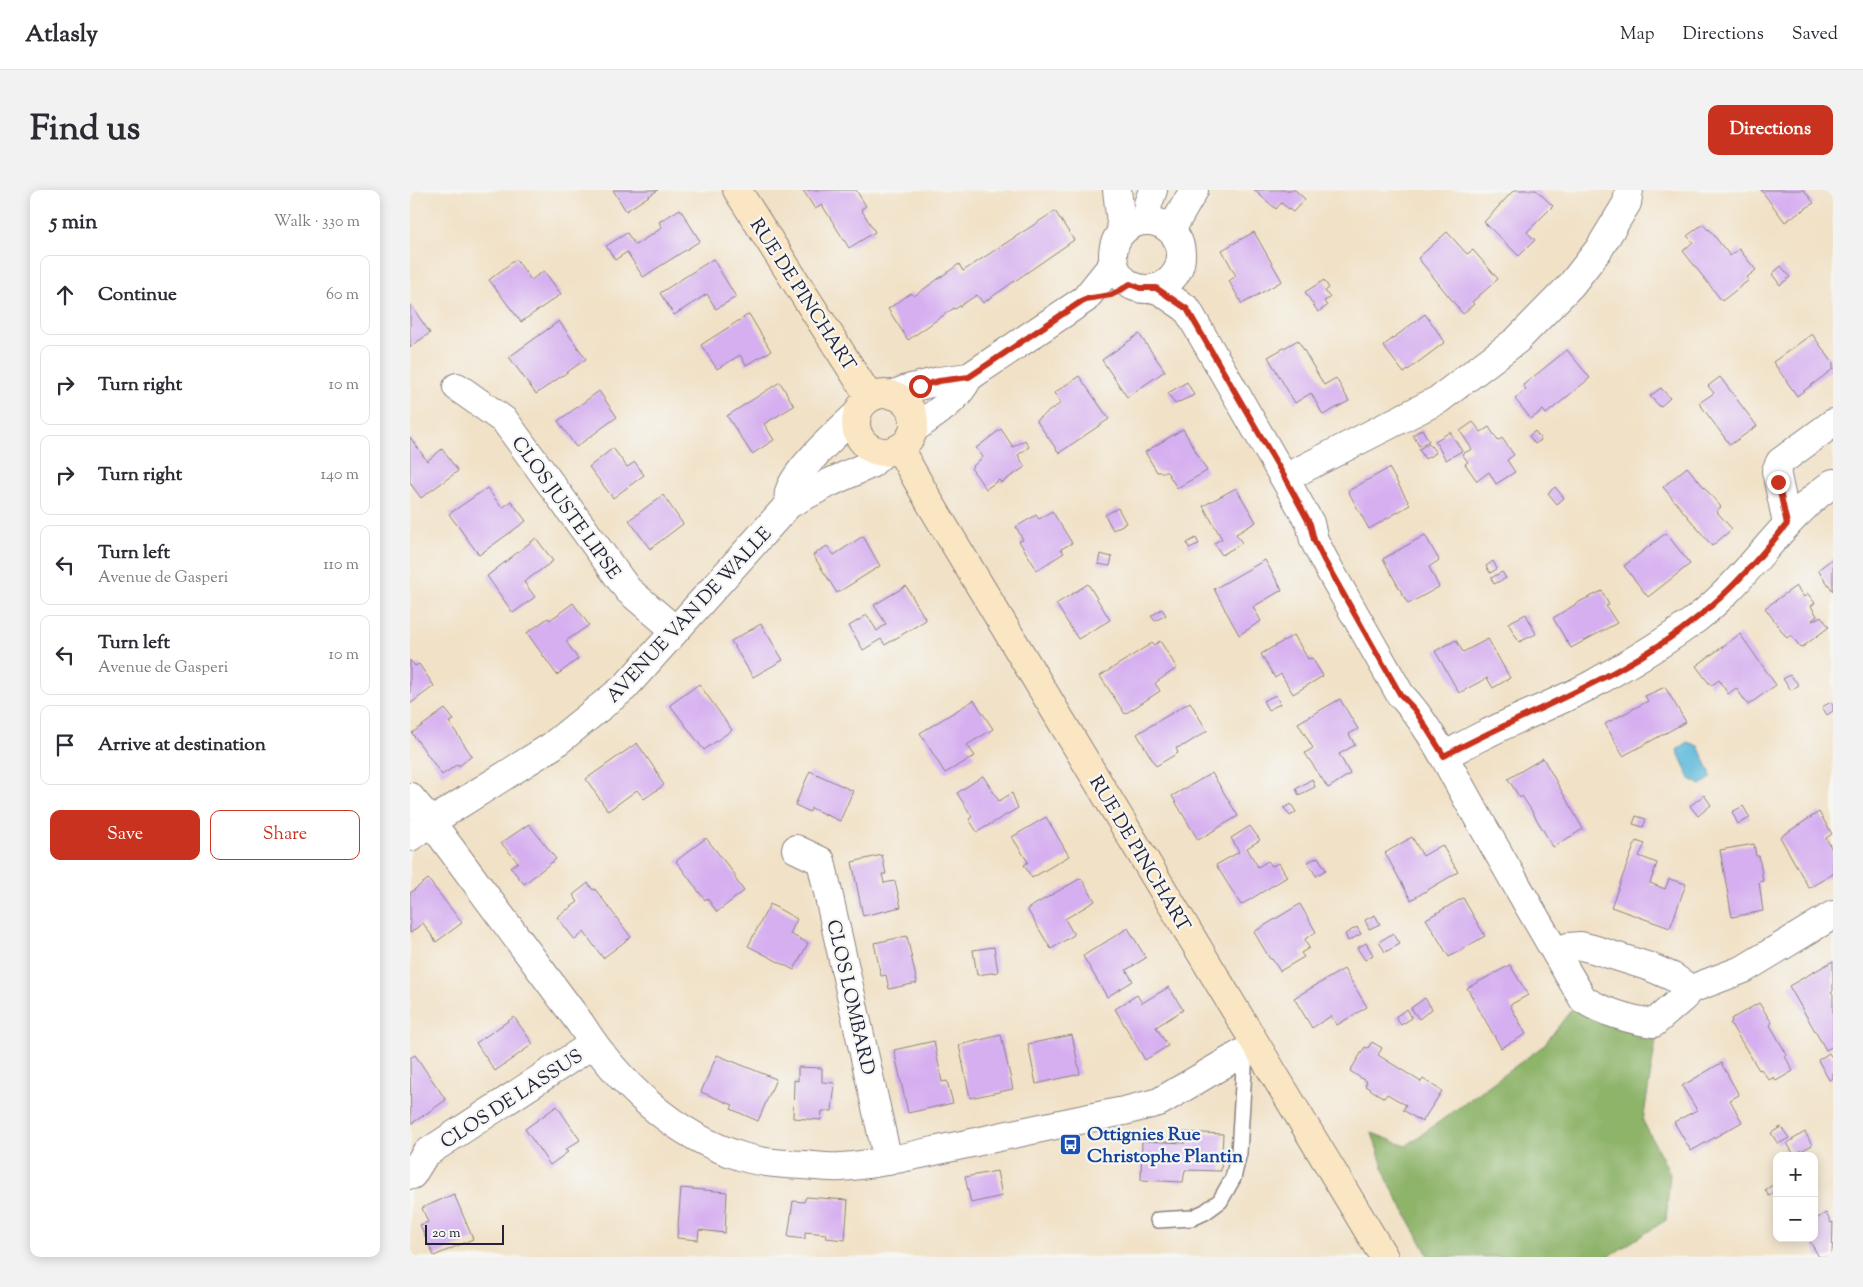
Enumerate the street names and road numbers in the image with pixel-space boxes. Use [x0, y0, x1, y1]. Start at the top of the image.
street label: RUE DE PINCHART [742, 214, 862, 377]
street label: CLOS JUSTE LIPSE [504, 431, 626, 586]
street label: AVENUE VAN DE WALLE [601, 521, 779, 710]
street label: RUE DE PINCHART [1082, 771, 1196, 937]
street label: CLOS LOMBARD [819, 917, 881, 1078]
street label: CLOS DE LASSUS [436, 1044, 589, 1156]

